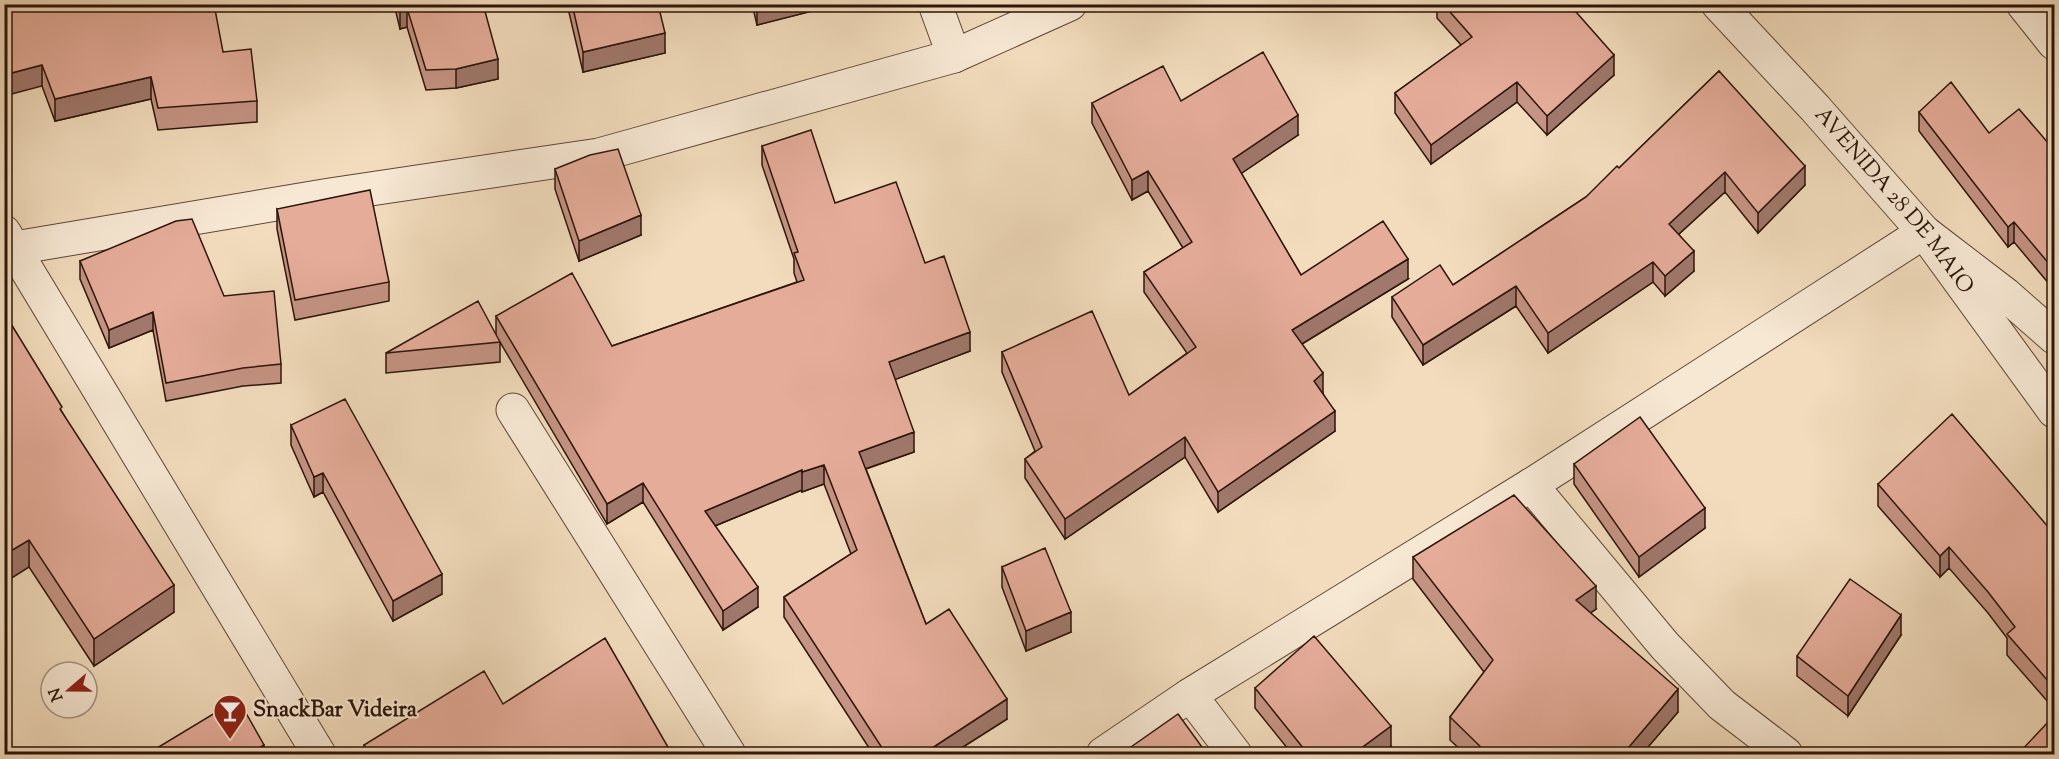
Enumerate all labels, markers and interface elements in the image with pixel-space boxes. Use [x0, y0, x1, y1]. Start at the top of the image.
street label: AVENIDA 28 DE MAIO [1806, 101, 1981, 301]
north arrow [39, 660, 99, 720]
text: N [44, 684, 70, 704]
bar icon: SnackBar Videira [212, 693, 248, 740]
place label: SnackBar Videira [253, 695, 418, 727]

